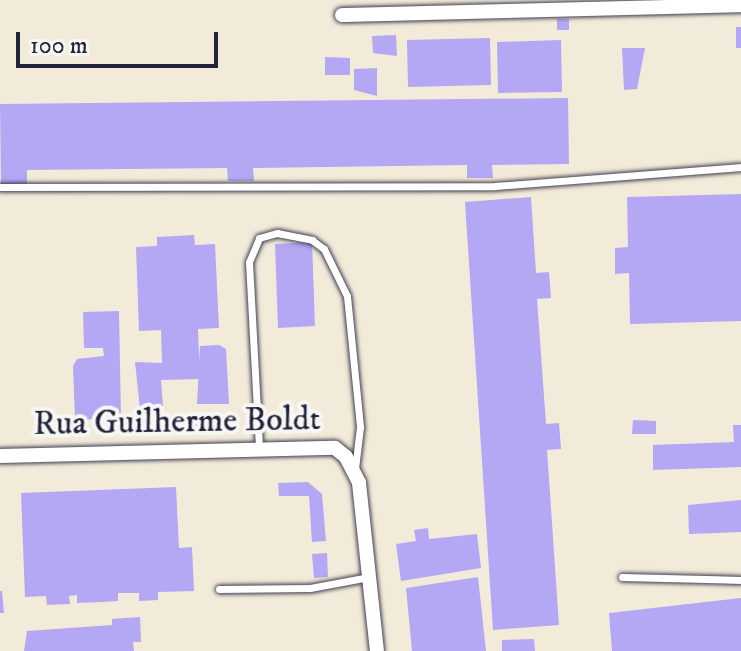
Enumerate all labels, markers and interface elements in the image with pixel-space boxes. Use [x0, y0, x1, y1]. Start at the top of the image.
scale bar [20, 16, 222, 66]
text: 100 m [30, 31, 88, 61]
street label: Rua Guilherme Boldt [33, 399, 321, 445]

